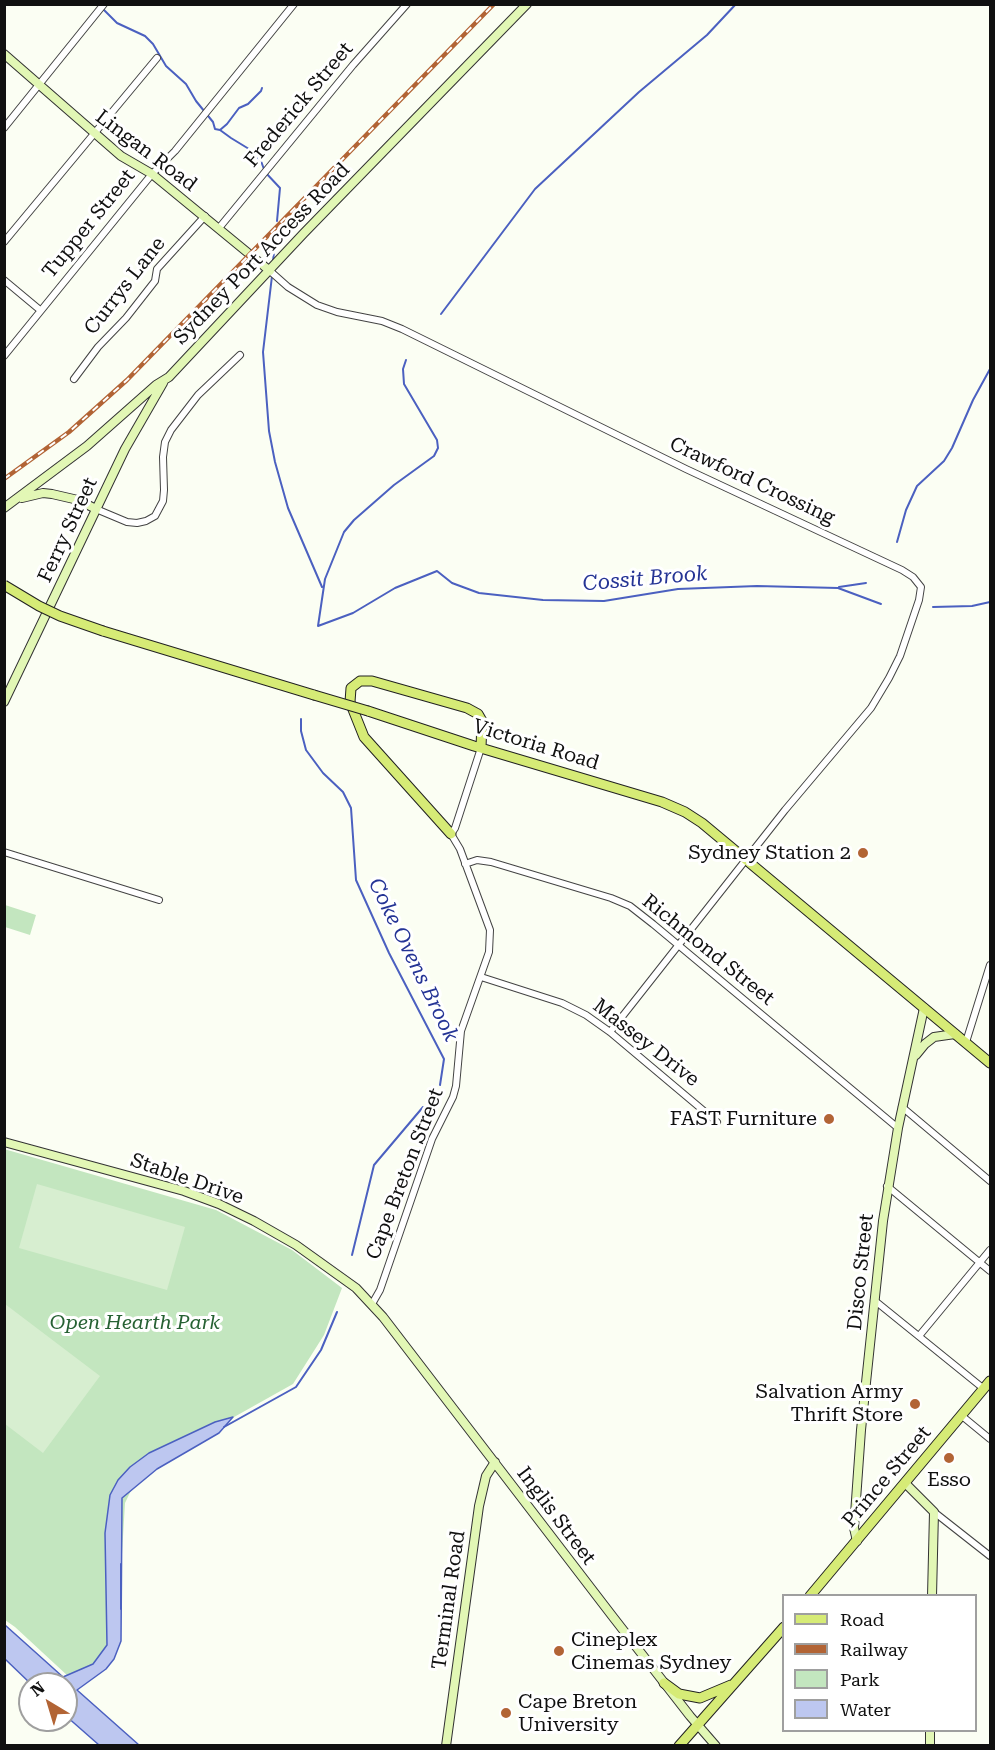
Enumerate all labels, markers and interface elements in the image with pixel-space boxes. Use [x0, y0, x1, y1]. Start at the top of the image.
street label: Frederick Street [240, 38, 358, 172]
street label: Lingan Road [91, 105, 201, 197]
street label: Sydney Port Access Road [169, 158, 355, 350]
street label: Tupper Street [38, 165, 140, 283]
street label: Currys Lane [79, 232, 171, 340]
street label: Crawford Crossing [666, 432, 838, 530]
street label: Ferry Street [33, 474, 103, 586]
water label: Cossit Brook [582, 561, 708, 597]
street label: Victoria Road [470, 714, 602, 776]
place label: Sydney Station 2 [688, 841, 851, 865]
marker: Sydney Station 2 [856, 846, 870, 860]
water label: Coke Ovens Brook [363, 874, 463, 1046]
street label: Richmond Street [637, 889, 779, 1011]
street label: Massey Drive [588, 994, 704, 1092]
street label: Cape Breton Street [361, 1085, 449, 1263]
place label: FAST Furniture [670, 1107, 817, 1131]
marker: FAST Furniture [822, 1112, 836, 1126]
street label: Stable Drive [127, 1148, 247, 1210]
street label: Disco Street [843, 1212, 879, 1332]
park label: Open Hearth Park [50, 1311, 220, 1335]
place label: Salvation Army Thrift Store [755, 1380, 903, 1427]
marker: Salvation Army Thrift Store [908, 1397, 922, 1411]
street label: Prince Street [838, 1421, 936, 1533]
marker: Esso [942, 1451, 956, 1465]
street label: Inglis Street [511, 1462, 601, 1570]
place label: Esso [927, 1468, 971, 1492]
street label: Terminal Road [427, 1529, 471, 1671]
legend [782, 1594, 977, 1732]
text: Road [840, 1609, 884, 1630]
place label: Cineplex Cinemas Sydney [571, 1628, 731, 1675]
text: Railway [840, 1639, 908, 1660]
marker: Cineplex Cinemas Sydney [552, 1644, 566, 1658]
text: Park [840, 1669, 880, 1690]
north arrow [18, 1672, 78, 1732]
text: N [27, 1678, 49, 1700]
place label: Cape Breton University [518, 1690, 637, 1737]
text: Water [840, 1699, 891, 1720]
marker: Cape Breton University [499, 1706, 513, 1720]

